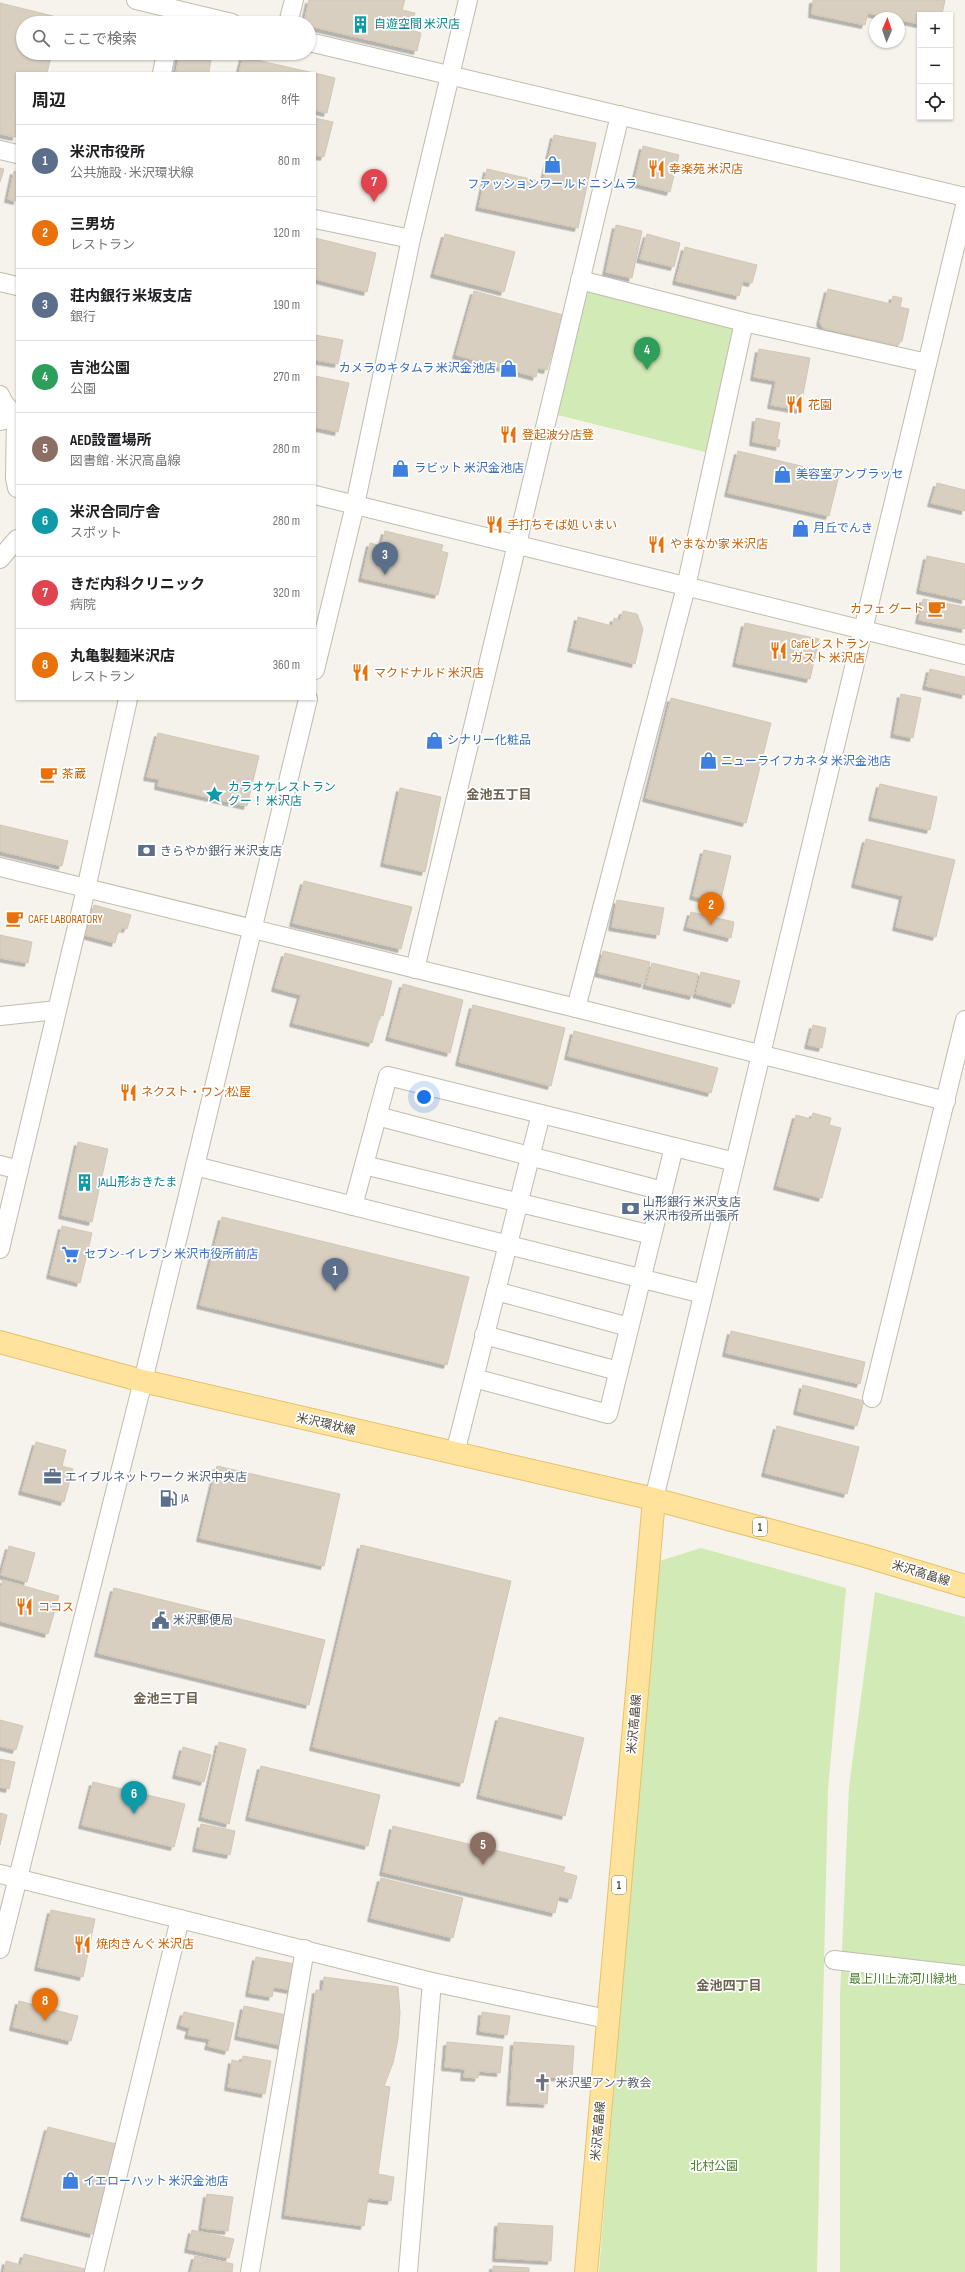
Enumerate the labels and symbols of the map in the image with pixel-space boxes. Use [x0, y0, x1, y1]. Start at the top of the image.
north arrow [869, 12, 905, 48]
building icon: 自遊空間 米沢店 [351, 14, 371, 34]
place label: 自遊空間 米沢店 [374, 17, 460, 32]
shop icon: ファッションワールド ニシムラ [542, 155, 562, 175]
restaurant icon: 幸楽苑 米沢店 [646, 159, 666, 179]
place label: 幸楽苑 米沢店 [669, 162, 743, 177]
pin: 7 [361, 169, 387, 202]
place label: ファッションワールド ニシムラ [467, 177, 637, 192]
pin: 4 [634, 337, 660, 370]
shop icon: カメラのキタムラ 米沢金池店 [499, 358, 519, 378]
place label: カメラのキタムラ 米沢金池店 [339, 361, 496, 376]
restaurant icon: 花園 [785, 395, 805, 415]
place label: 花園 [808, 398, 832, 413]
restaurant icon: 登起波分店登 [499, 425, 519, 445]
place label: 登起波分店登 [522, 428, 594, 443]
shop icon: ラビット 米沢金池店 [391, 458, 411, 478]
place label: ラビット 米沢金池店 [414, 461, 524, 476]
shop icon: 美容室アンブラッセ [773, 464, 793, 484]
place label: 美容室アンブラッセ [796, 467, 903, 482]
restaurant icon: 手打ちそば処 いまい [484, 515, 504, 535]
place label: 手打ちそば処 いまい [507, 518, 617, 533]
shop icon: 月丘でんき [790, 518, 810, 538]
place label: 月丘でんき [813, 521, 873, 536]
restaurant icon: やまなか家 米沢店 [647, 534, 667, 554]
place label: やまなか家 米沢店 [670, 537, 768, 552]
pin: 3 [372, 542, 398, 575]
cafe icon: カフェ グート [927, 599, 947, 619]
place label: カフェ グート [850, 602, 924, 617]
place label: Caféレストラン ガスト 米沢店 [791, 637, 869, 666]
restaurant icon: Caféレストラン ガスト 米沢店 [768, 641, 788, 661]
restaurant icon: マクドナルド 米沢店 [351, 663, 371, 683]
place label: マクドナルド 米沢店 [374, 666, 484, 681]
shop icon: シナリー化粧品 [424, 730, 444, 750]
place label: シナリー化粧品 [447, 733, 531, 748]
shop icon: ニューライフカネタ 米沢金池店 [698, 751, 718, 771]
place label: ニューライフカネタ 米沢金池店 [721, 754, 891, 769]
cafe icon: 茶蔵 [39, 764, 59, 784]
place label: 茶蔵 [62, 767, 86, 782]
place label: カラオケレストラン グー！ 米沢店 [228, 780, 336, 809]
place icon: カラオケレストラン グー！ 米沢店 [205, 784, 225, 804]
district label: 金池五丁目 [466, 787, 532, 803]
bank icon: きらやか銀行 米沢支店 [137, 841, 157, 861]
place label: きらやか銀行 米沢支店 [160, 844, 282, 859]
pin: 2 [698, 892, 724, 925]
cafe icon: CAFE LABORATORY [5, 909, 25, 929]
place label: CAFE LABORATORY [28, 912, 103, 927]
restaurant icon: ネクスト・ワン;松屋 [118, 1082, 138, 1102]
place label: ネクスト・ワン;松屋 [141, 1085, 251, 1100]
your location [414, 1087, 434, 1107]
building icon: JA山形おきたま [75, 1172, 95, 1192]
place label: JA山形おきたま [97, 1175, 177, 1190]
place label: 山形銀行 米沢支店 米沢市役所出張所 [643, 1195, 741, 1224]
bank icon: 山形銀行 米沢支店 米沢市役所出張所 [620, 1199, 640, 1219]
supermarket icon: セブン-イレブン 米沢市役所前店 [61, 1244, 81, 1264]
place label: セブン-イレブン 米沢市役所前店 [84, 1247, 258, 1262]
pin: 1 [322, 1258, 348, 1291]
street label: 米沢環状線 [295, 1410, 357, 1439]
office icon: エイブルネットワーク 米沢中央店 [42, 1467, 62, 1487]
place label: エイブルネットワーク 米沢中央店 [65, 1470, 247, 1485]
fuel station icon: JA [158, 1488, 178, 1508]
place label: JA [180, 1491, 189, 1506]
road number: 1 [753, 1518, 767, 1536]
street label: 米沢高畠線 [890, 1558, 952, 1589]
restaurant icon: ココス [15, 1597, 35, 1617]
place label: ココス [38, 1600, 74, 1615]
public building icon: 米沢郵便局 [150, 1610, 170, 1630]
place label: 米沢郵便局 [173, 1613, 233, 1628]
district label: 金池三丁目 [133, 1691, 199, 1707]
street label: 米沢高畠線 [624, 1693, 645, 1755]
pin: 6 [121, 1781, 147, 1814]
pin: 5 [470, 1832, 496, 1865]
road number: 1 [612, 1876, 626, 1894]
restaurant icon: 焼肉きんぐ 米沢店 [73, 1934, 93, 1954]
place label: 焼肉きんぐ 米沢店 [96, 1937, 194, 1952]
park label: 最上川上流河川緑地 [849, 1972, 957, 1987]
district label: 金池四丁目 [696, 1978, 762, 1994]
pin: 8 [32, 1988, 58, 2021]
church icon: 米沢聖アンナ教会 [533, 2073, 553, 2093]
place label: 米沢聖アンナ教会 [556, 2076, 652, 2091]
street label: 米沢高畠線 [588, 2100, 609, 2162]
park label: 北村公園 [690, 2159, 738, 2174]
shop icon: イエローハット 米沢金池店 [60, 2171, 80, 2191]
place label: イエローハット 米沢金池店 [83, 2174, 229, 2189]

